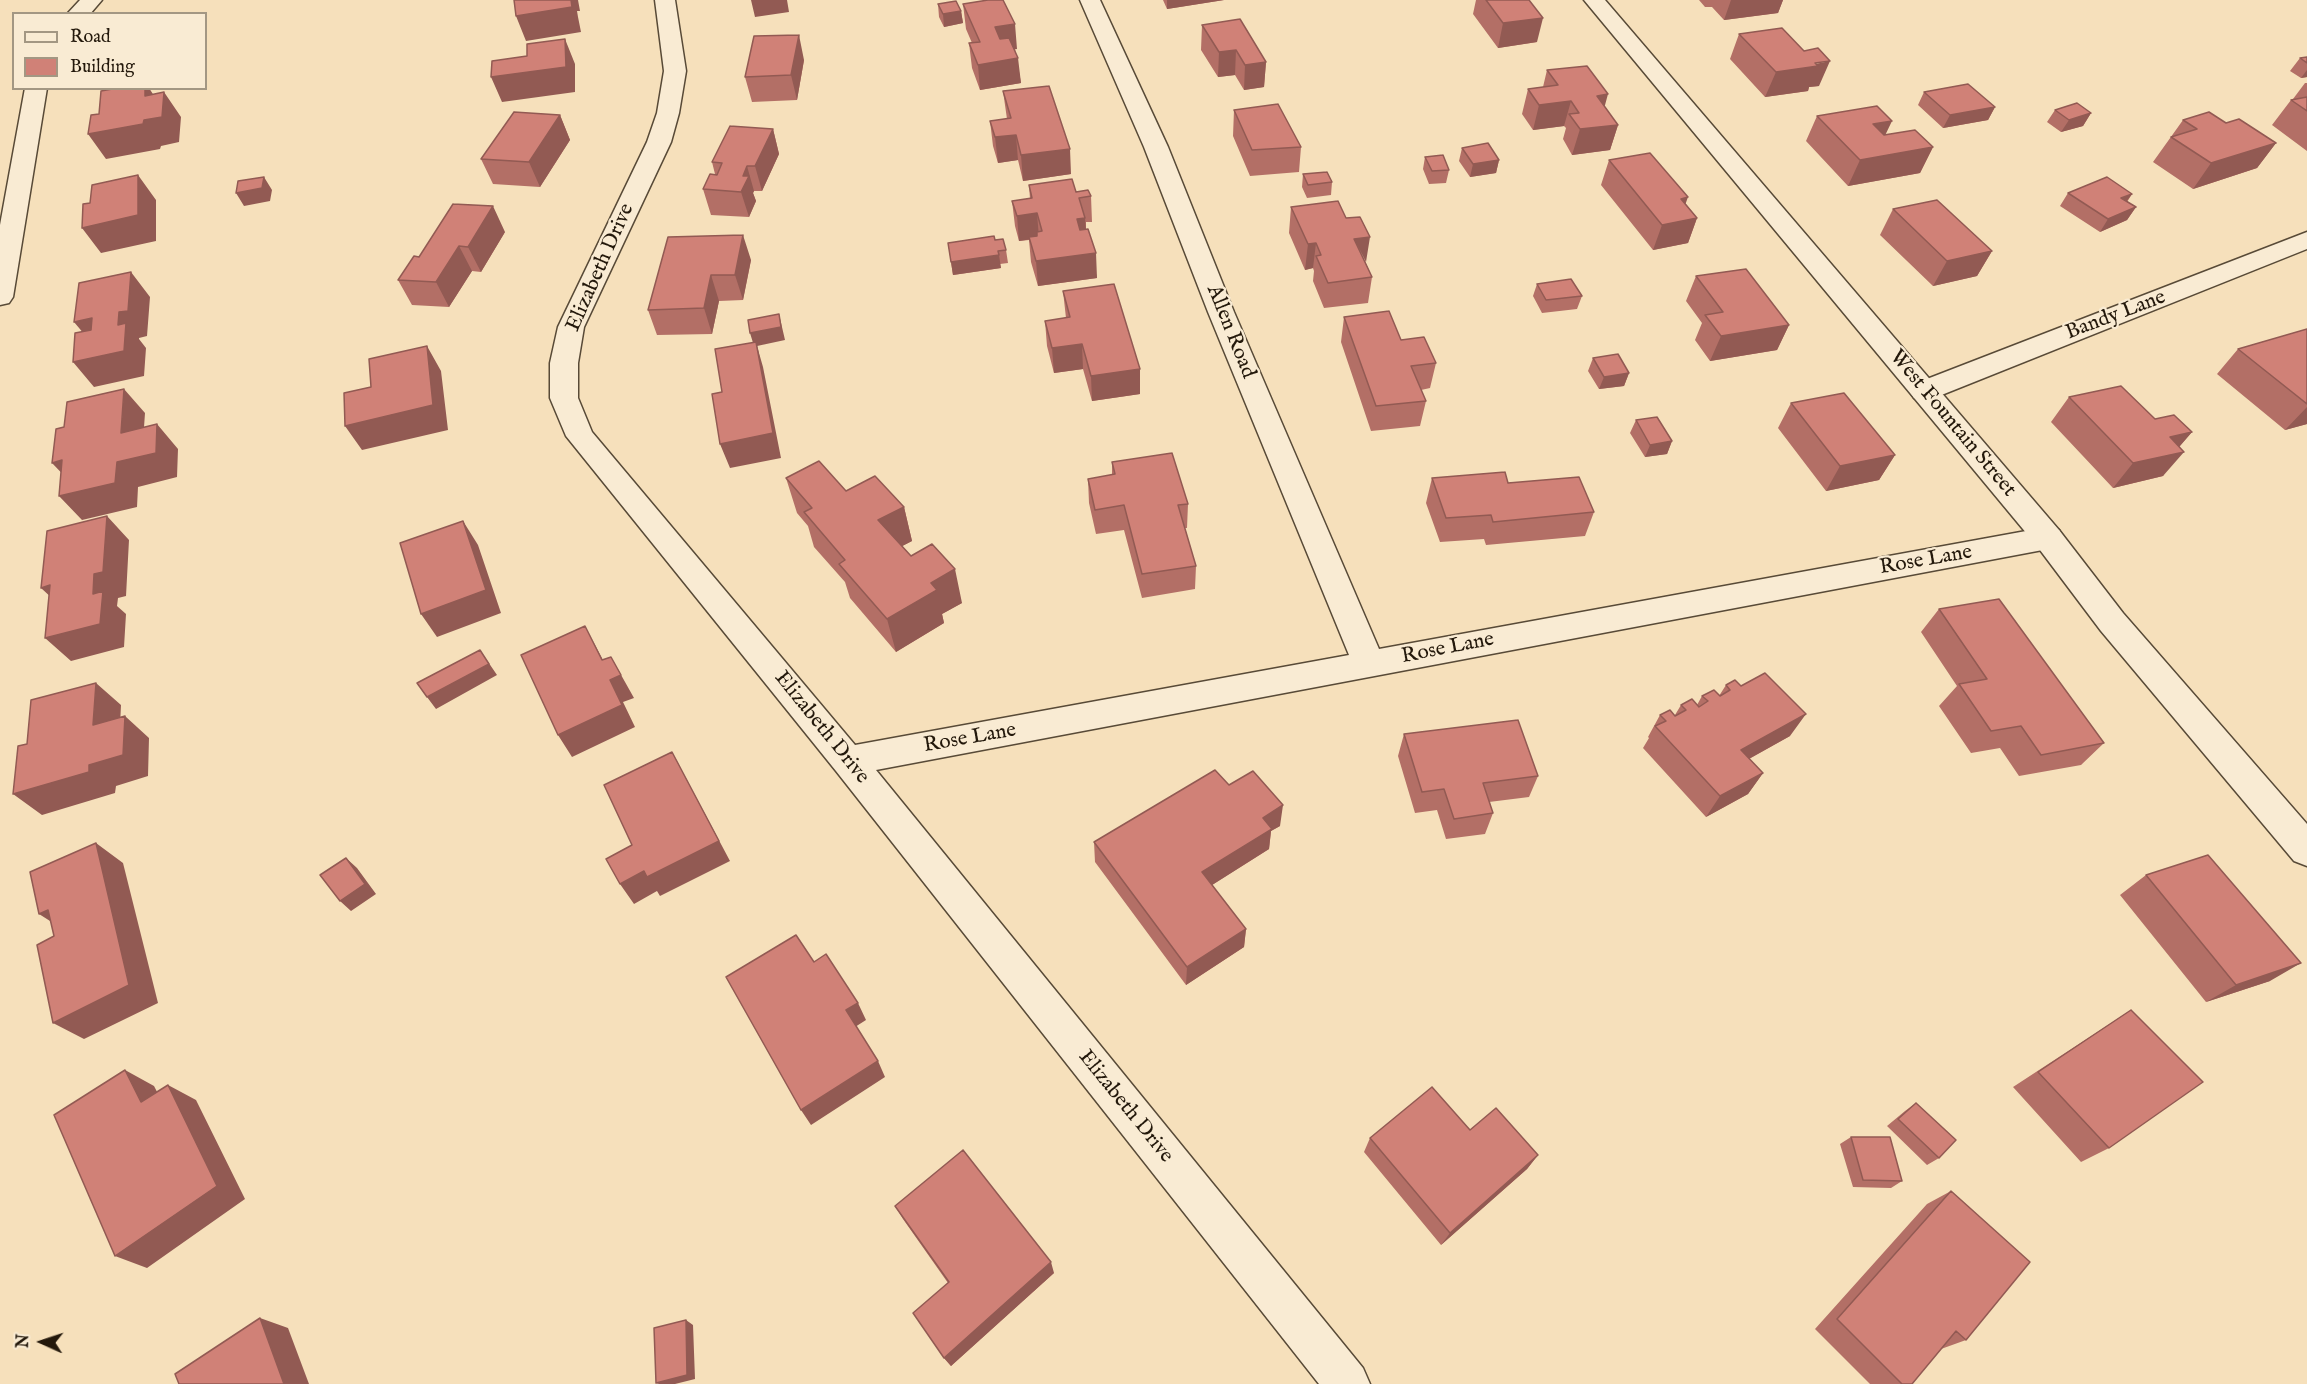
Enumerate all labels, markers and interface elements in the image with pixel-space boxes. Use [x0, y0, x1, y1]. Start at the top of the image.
legend [12, 12, 207, 90]
text: Road [70, 26, 111, 49]
text: Building [70, 56, 135, 79]
street label: Elizabeth Drive [562, 200, 640, 336]
street label: Allen Road [1200, 282, 1260, 382]
street label: Bandy Lane [2062, 285, 2170, 347]
street label: West Fountain Street [1883, 345, 2021, 503]
street label: Rose Lane [1878, 540, 1974, 582]
street label: Rose Lane [1400, 628, 1496, 670]
street label: Elizabeth Drive [768, 667, 874, 789]
street label: Rose Lane [922, 718, 1018, 760]
street label: Elizabeth Drive [1072, 1046, 1178, 1168]
north arrow [12, 1312, 72, 1372]
text: N [14, 1334, 34, 1348]

